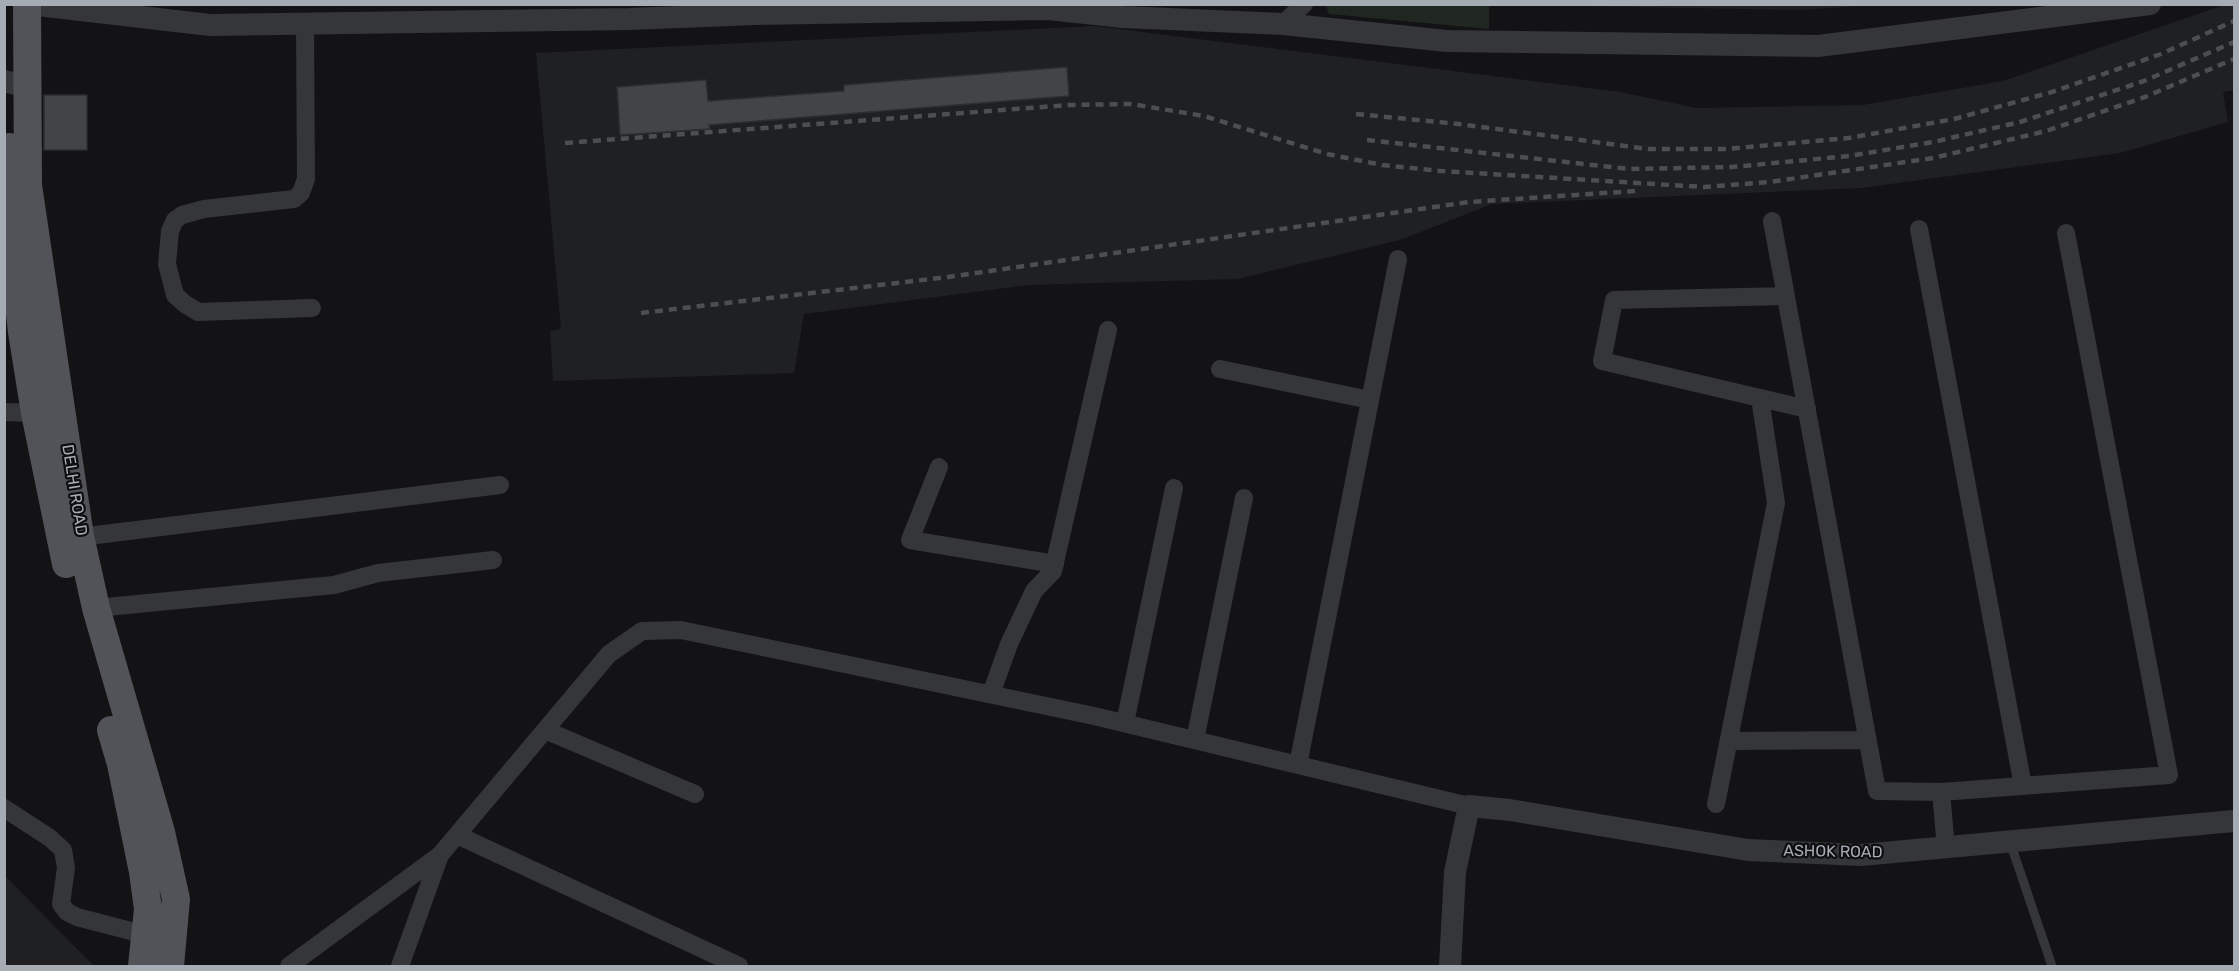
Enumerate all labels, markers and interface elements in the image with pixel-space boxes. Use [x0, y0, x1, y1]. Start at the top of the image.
street label: DELHI ROAD [57, 443, 91, 537]
street label: ASHOK ROAD [1783, 842, 1883, 862]

